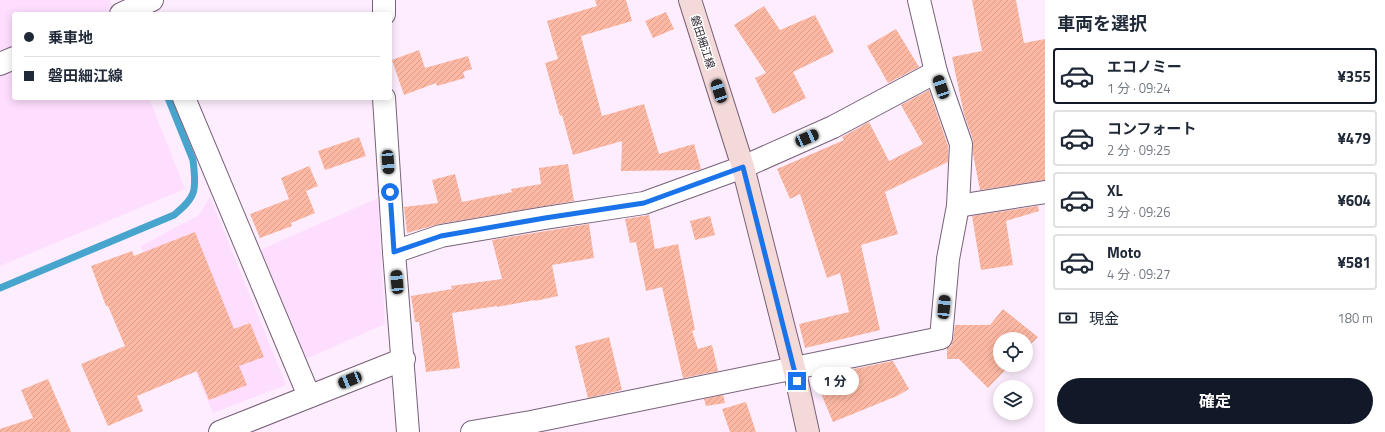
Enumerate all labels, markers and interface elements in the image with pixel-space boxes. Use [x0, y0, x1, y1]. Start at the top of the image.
text: 車両を選択 [1057, 10, 1147, 37]
street label: 磐田細江線 [687, 13, 719, 71]
text: 乗車地 [48, 26, 93, 49]
text: エコノミー [1107, 55, 1182, 78]
icon: car [1059, 58, 1095, 94]
text: 磐田細江線 [48, 64, 123, 87]
text: ¥355 [1337, 65, 1371, 88]
car [931, 74, 951, 100]
car [710, 78, 728, 104]
text: 1 分 · 09:24 [1107, 78, 1171, 98]
text: コンフォート [1107, 117, 1197, 140]
icon: car [1059, 120, 1095, 156]
text: ¥479 [1337, 127, 1371, 150]
car [794, 128, 820, 148]
text: 2 分 · 09:25 [1107, 140, 1171, 160]
car [381, 150, 395, 174]
text: XL [1107, 179, 1123, 202]
icon: car [1059, 182, 1095, 218]
route start [381, 183, 399, 201]
text: ¥604 [1337, 189, 1371, 212]
text: 3 分 · 09:26 [1107, 202, 1171, 222]
text: Moto [1107, 241, 1141, 264]
icon: car [1059, 244, 1095, 280]
text: ¥581 [1337, 251, 1371, 274]
text: 4 分 · 09:27 [1107, 264, 1171, 284]
car [390, 270, 404, 294]
car [937, 295, 951, 319]
icon: cash [1057, 307, 1079, 329]
text: 現金 [1089, 307, 1119, 330]
text: 180 m [1337, 308, 1373, 328]
map controls [993, 332, 1033, 420]
button: locate [993, 332, 1033, 372]
callout: 1 分 [811, 367, 859, 395]
car [337, 370, 363, 390]
text: 1 分 [823, 371, 847, 391]
route end [788, 372, 806, 390]
button: 確定 [1057, 378, 1373, 424]
button: layers [993, 380, 1033, 420]

